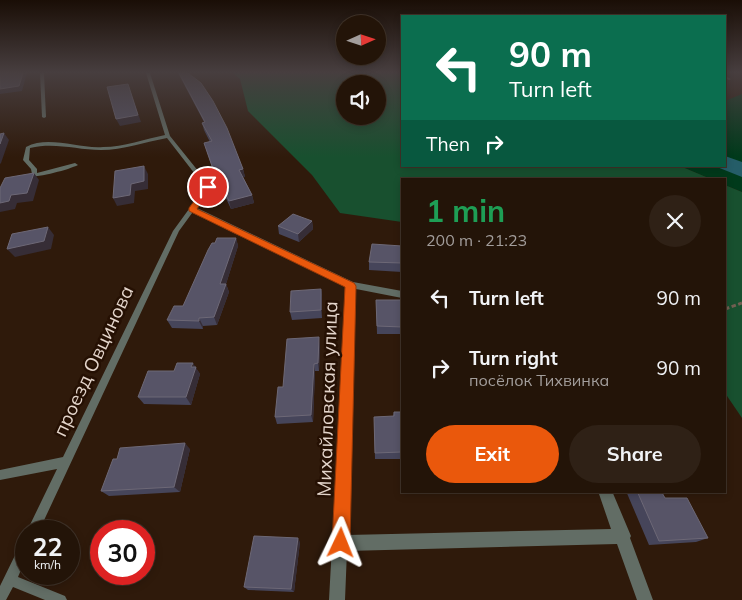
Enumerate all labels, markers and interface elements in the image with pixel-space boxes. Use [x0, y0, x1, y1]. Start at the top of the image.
north arrow [336, 15, 386, 65]
map controls [336, 15, 386, 125]
text: 90 m [509, 32, 592, 76]
icon: left [426, 35, 491, 100]
button: sound [336, 75, 386, 125]
text: Turn left [509, 75, 592, 103]
icon: right [480, 130, 508, 158]
text: Then [426, 132, 470, 156]
pin [187, 166, 229, 208]
icon: arrive [194, 173, 222, 201]
text: 1 min [426, 192, 505, 230]
button: close [649, 195, 701, 247]
text: 200 m · 21:23 [426, 230, 527, 250]
street label: проезд Овцинова [48, 282, 138, 440]
icon: left [426, 284, 454, 312]
text: Turn left [469, 286, 544, 310]
text: 90 m [657, 286, 701, 310]
street label: Михайловская улица [312, 301, 342, 497]
text: Turn right [469, 346, 558, 370]
icon: right [426, 354, 454, 382]
text: 90 m [657, 356, 701, 380]
text: посёлок Тихвинка [469, 370, 609, 390]
button: Exit [426, 425, 559, 483]
button: Share [569, 425, 701, 483]
position arrow [314, 516, 366, 568]
speed limit sign: 30 [90, 520, 155, 585]
text: 22 [32, 531, 63, 562]
text: km/h [34, 557, 61, 572]

